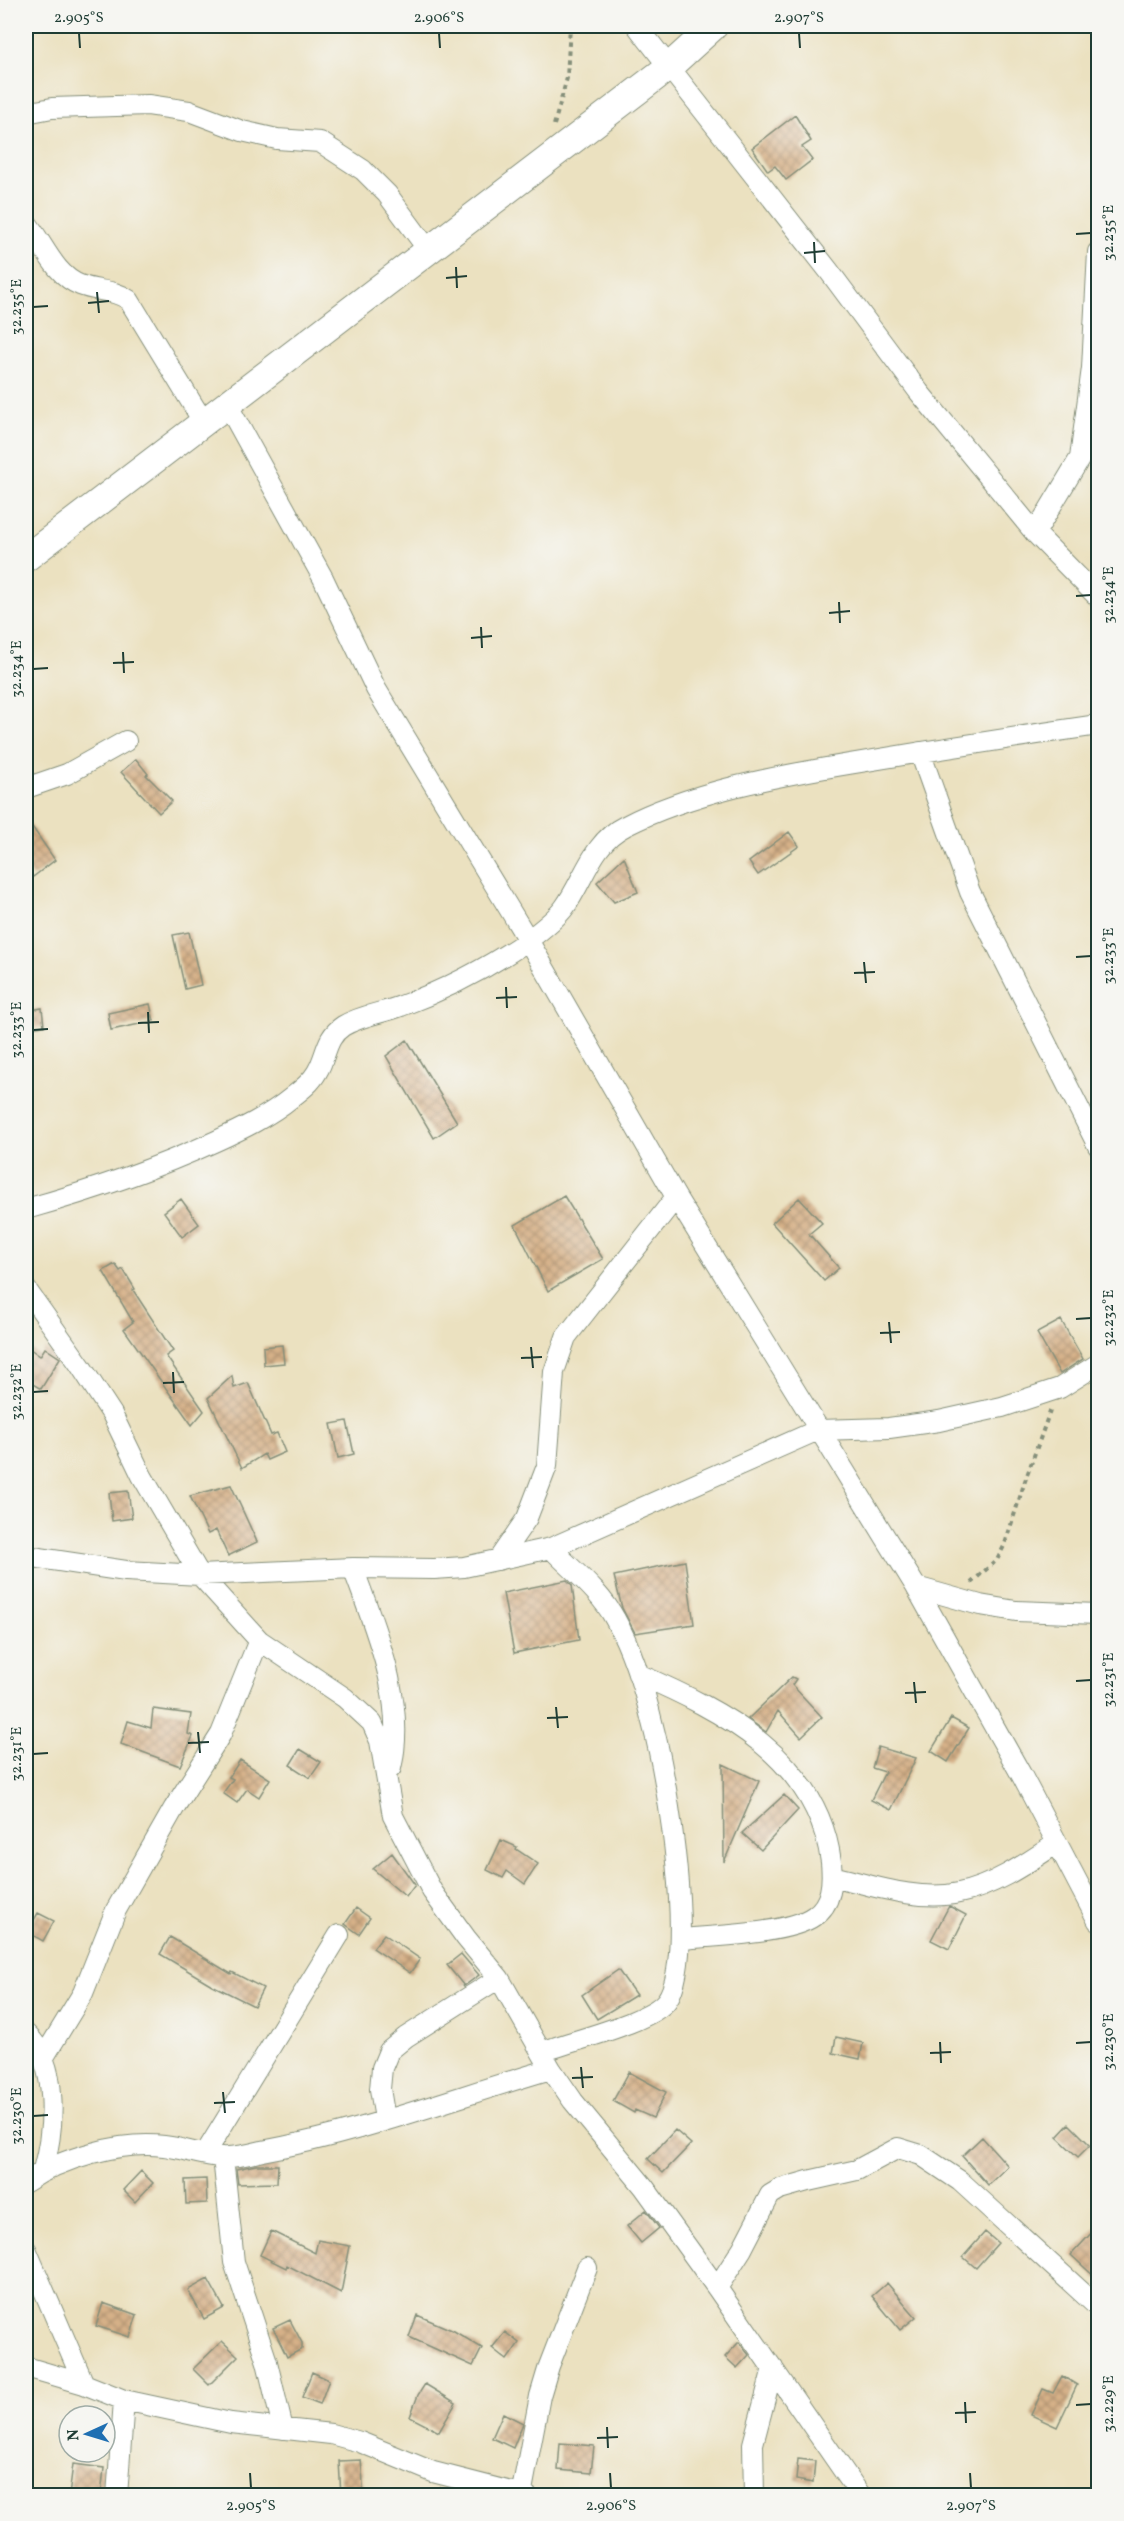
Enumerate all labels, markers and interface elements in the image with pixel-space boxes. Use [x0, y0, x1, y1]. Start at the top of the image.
text: 2.905°S [54, 8, 104, 29]
text: 2.906°S [414, 8, 464, 29]
text: 2.907°S [774, 8, 824, 29]
text: 32.235°E [1099, 205, 1120, 261]
text: 32.235°E [7, 279, 28, 335]
text: 32.234°E [1099, 566, 1120, 624]
text: 32.234°E [7, 640, 28, 698]
text: 32.233°E [1099, 928, 1120, 984]
text: 32.233°E [7, 1002, 28, 1058]
text: 32.232°E [1099, 1290, 1120, 1346]
text: 32.232°E [7, 1364, 28, 1420]
text: 32.231°E [1099, 1652, 1120, 1708]
text: 32.231°E [7, 1726, 28, 1782]
text: 32.230°E [1099, 2013, 1120, 2071]
text: 32.230°E [7, 2087, 28, 2145]
text: 32.229°E [1099, 2375, 1120, 2433]
north arrow [57, 2404, 117, 2464]
text: N [63, 2428, 85, 2441]
text: 2.905°S [226, 2496, 276, 2517]
text: 2.906°S [586, 2496, 636, 2517]
text: 2.907°S [946, 2496, 996, 2517]

